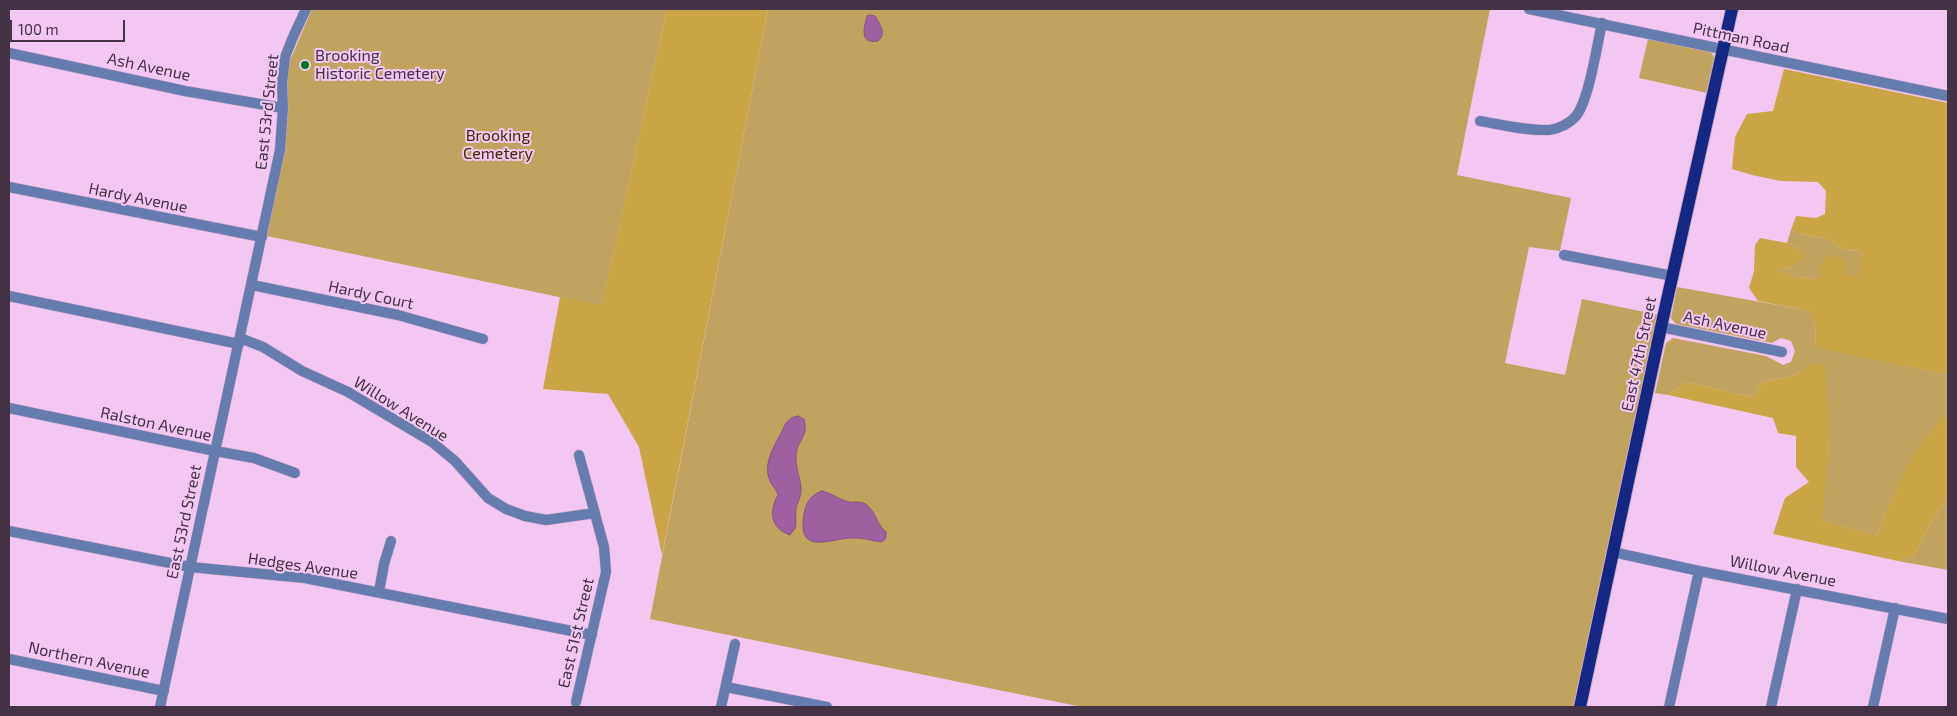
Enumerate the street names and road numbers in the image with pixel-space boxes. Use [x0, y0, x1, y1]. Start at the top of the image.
street label: Pittman Road [1691, 18, 1791, 58]
street label: Ash Avenue [106, 49, 192, 85]
street label: East 53rd Street [251, 53, 283, 171]
street label: Hardy Avenue [87, 179, 189, 217]
street label: Hardy Court [327, 277, 415, 313]
street label: East 47th Street [1617, 295, 1661, 413]
street label: Ash Avenue [1682, 307, 1768, 343]
street label: Willow Avenue [350, 372, 452, 446]
street label: Ralston Avenue [99, 403, 213, 445]
street label: East 53rd Street [163, 463, 205, 581]
street label: Hedges Avenue [247, 549, 359, 583]
street label: Willow Avenue [1728, 551, 1838, 591]
street label: East 51st Street [554, 576, 598, 690]
street label: Northern Avenue [27, 638, 151, 682]

